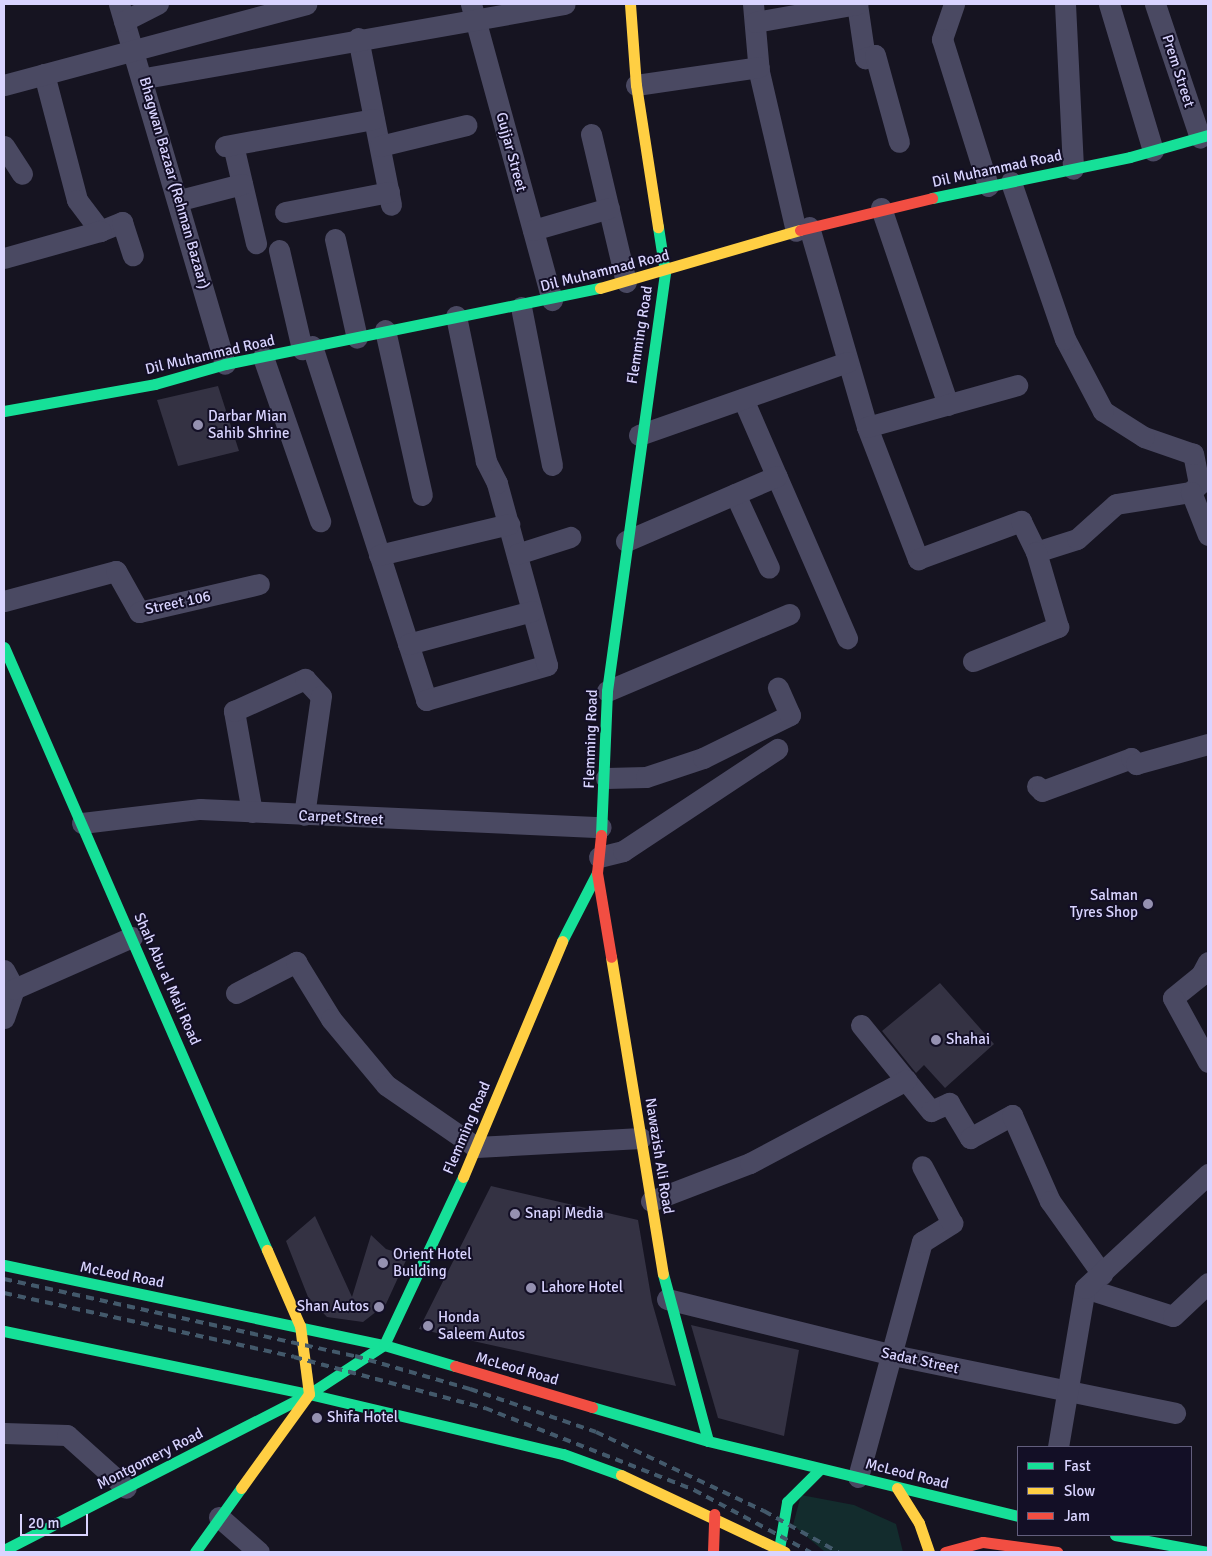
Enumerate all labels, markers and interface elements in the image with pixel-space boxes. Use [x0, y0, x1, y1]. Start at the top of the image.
street label: Prem Street [1158, 32, 1198, 110]
street label: Bhagwan Bazaar (Rehman Bazaar) [135, 75, 213, 291]
street label: Gujjar Street [492, 110, 530, 194]
street label: Dil Muhammad Road [930, 146, 1064, 192]
street label: Dil Muhammad Road [539, 246, 671, 296]
street label: Flemming Road [623, 285, 657, 385]
street label: Dil Muhammad Road [143, 331, 277, 379]
place label: Darbar Mian Sahib Shrine [208, 407, 289, 442]
marker: Darbar Mian Sahib Shrine [192, 419, 204, 431]
street label: Street 106 [144, 587, 212, 619]
street label: Flemming Road [580, 689, 602, 789]
street label: Carpet Street [298, 807, 384, 829]
place label: Salman Tyres Shop [1070, 886, 1138, 921]
marker: Salman Tyres Shop [1142, 898, 1154, 910]
street label: Shah Abu al Mali Road [130, 910, 204, 1048]
place label: Shahai [946, 1031, 990, 1049]
marker: Shahai [930, 1034, 942, 1046]
street label: Flemming Road [439, 1079, 495, 1177]
street label: Nawazish Ali Road [641, 1097, 677, 1215]
place label: Snapi Media [525, 1205, 604, 1223]
marker: Snapi Media [509, 1208, 521, 1220]
place label: Orient Hotel Building [393, 1245, 472, 1280]
marker: Orient Hotel Building [377, 1257, 389, 1269]
street label: McLeod Road [78, 1258, 166, 1292]
place label: Lahore Hotel [541, 1279, 623, 1297]
marker: Lahore Hotel [525, 1282, 537, 1294]
place label: Shan Autos [297, 1298, 369, 1316]
marker: Shan Autos [373, 1301, 385, 1313]
place label: Honda Saleem Autos [438, 1308, 525, 1343]
marker: Honda Saleem Autos [422, 1320, 434, 1332]
street label: Sadat Street [880, 1344, 960, 1378]
street label: McLeod Road [474, 1349, 560, 1389]
place label: Shifa Hotel [327, 1409, 398, 1427]
marker: Shifa Hotel [311, 1412, 323, 1424]
street label: Montgomery Road [94, 1424, 206, 1494]
legend [1017, 1446, 1192, 1536]
street label: McLeod Road [863, 1455, 951, 1493]
text: Fast [1064, 1457, 1091, 1475]
text: Slow [1064, 1482, 1095, 1500]
scale bar [22, 1504, 90, 1536]
text: Jam [1064, 1507, 1090, 1525]
text: 20 m [28, 1514, 59, 1532]

